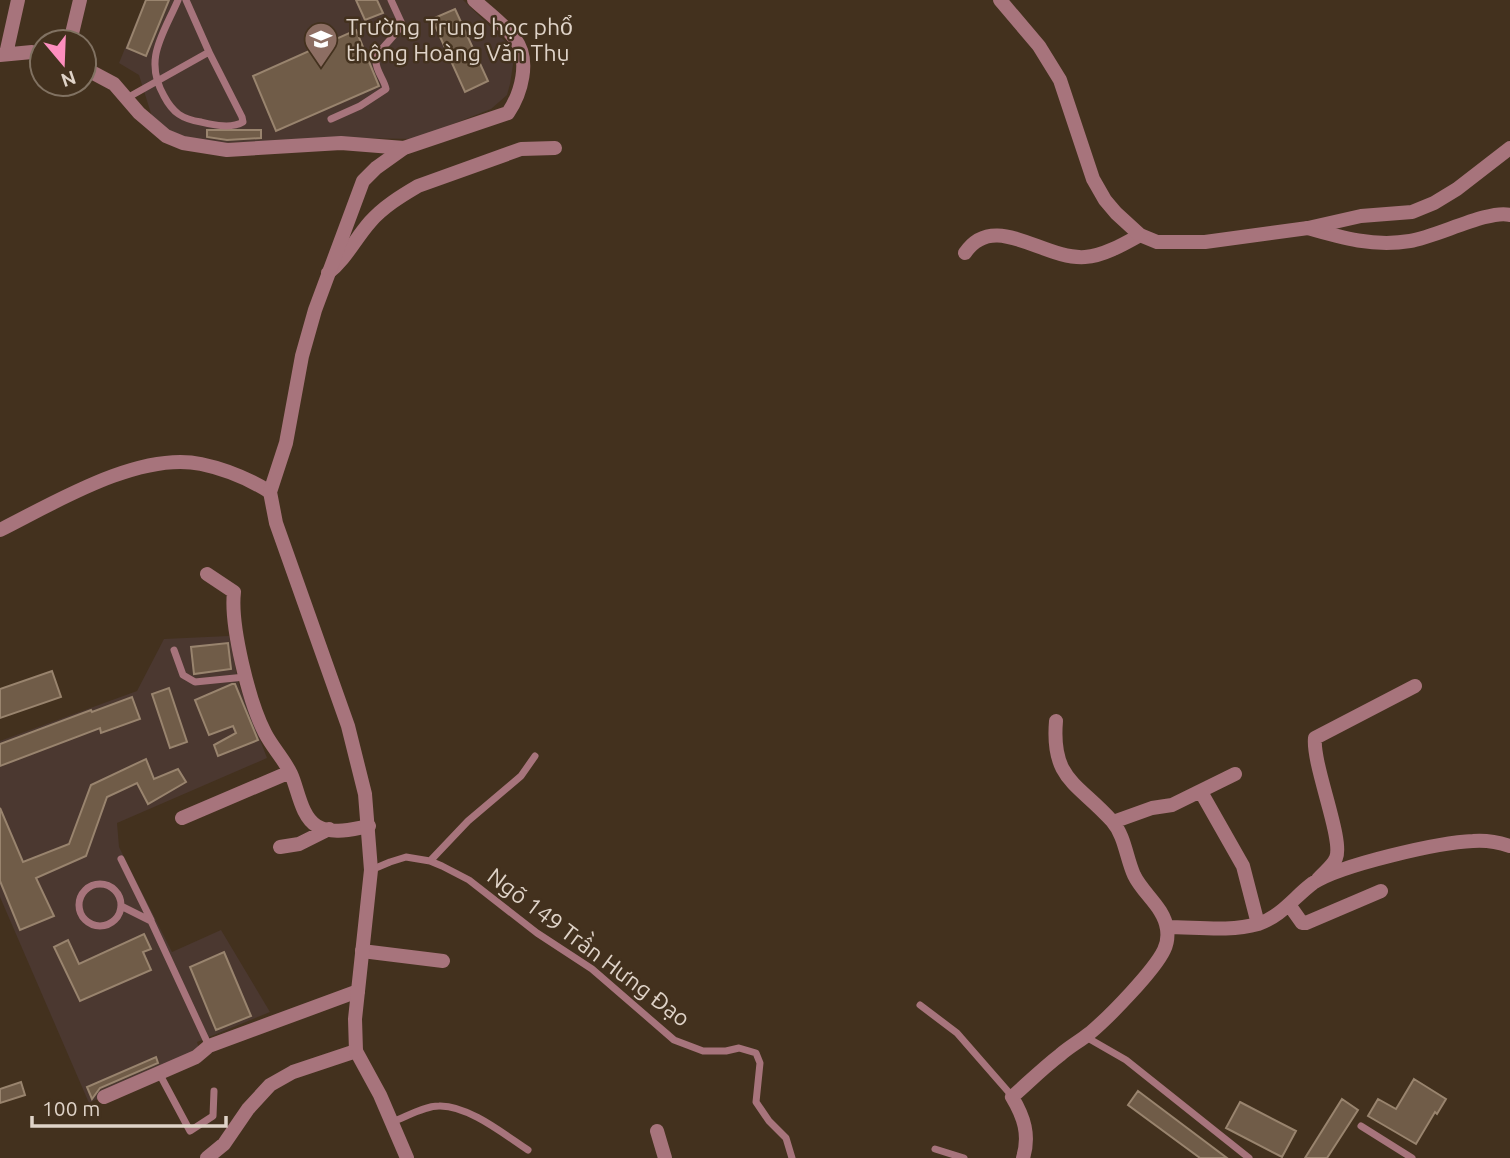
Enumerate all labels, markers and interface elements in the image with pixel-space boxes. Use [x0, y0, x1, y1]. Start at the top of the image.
place label: Trường Trung học phổ thông Hoàng Văn Thụ [346, 14, 573, 65]
school or university icon: Trường Trung học phổ thông Hoàng Văn Thụ [302, 20, 340, 69]
north arrow [28, 28, 98, 98]
text: N [58, 66, 79, 92]
street label: Ngõ 149 Trần Hưng Đạo [483, 861, 697, 1031]
scale bar [32, 1084, 226, 1128]
text: 100 m [42, 1096, 100, 1120]

